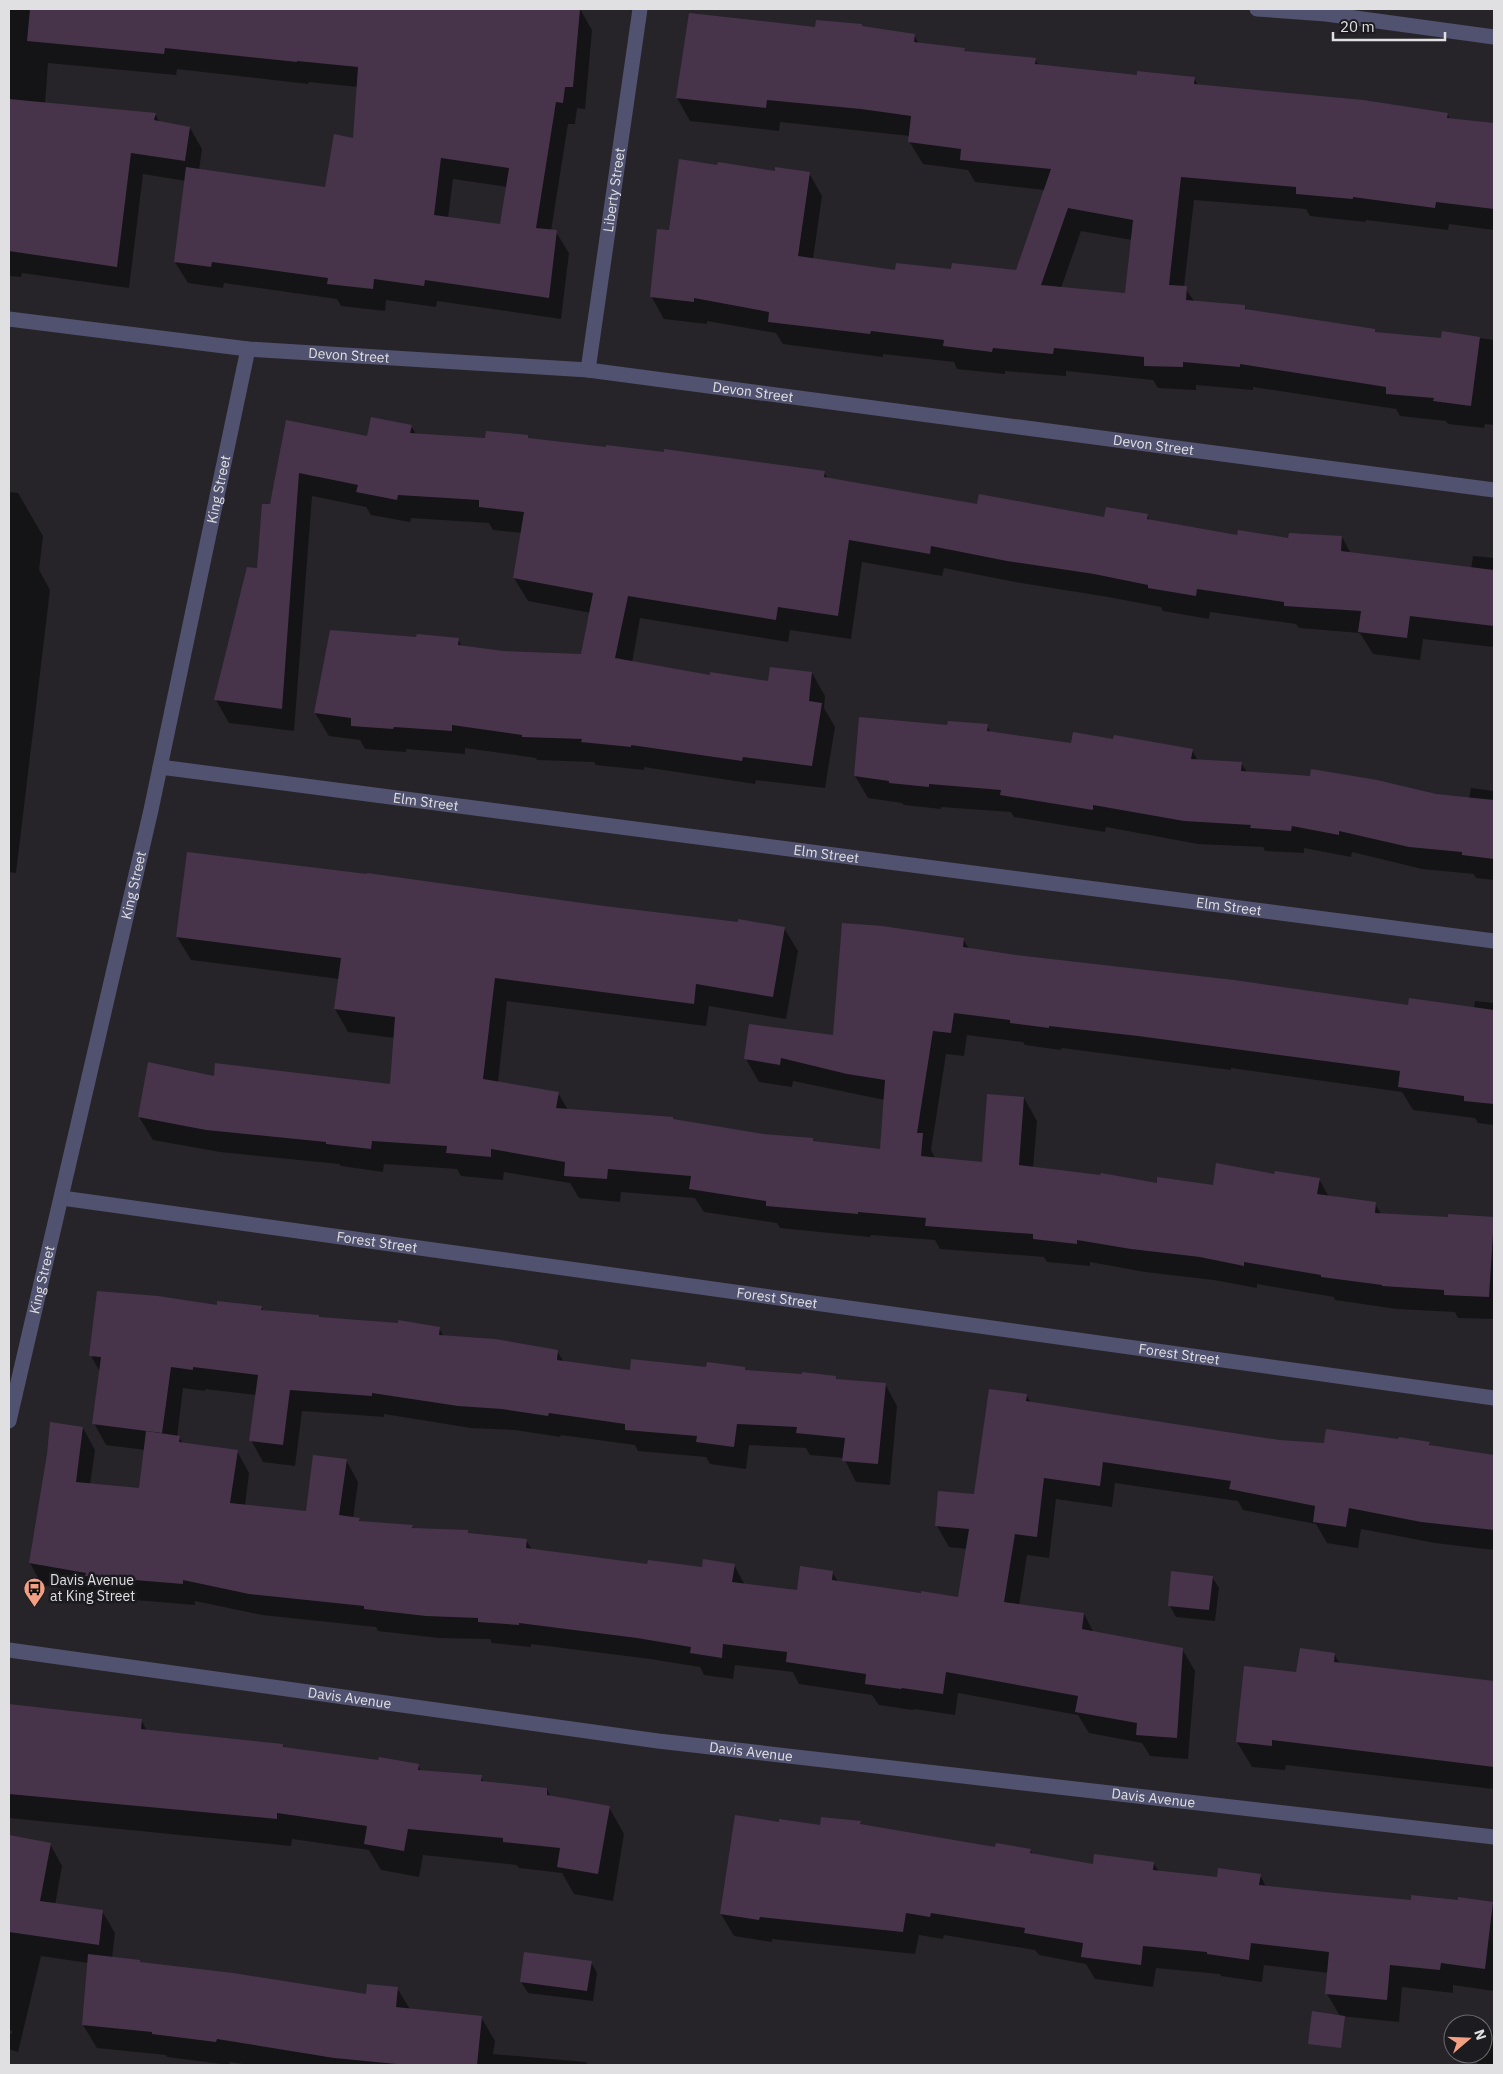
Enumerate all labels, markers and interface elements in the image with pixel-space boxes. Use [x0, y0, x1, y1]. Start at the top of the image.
scale bar [1333, 10, 1446, 42]
text: 20 m [1340, 17, 1375, 36]
street label: Liberty Street [599, 146, 629, 233]
street label: Devon Street [308, 344, 390, 367]
street label: Devon Street [712, 378, 795, 406]
street label: Devon Street [1112, 431, 1195, 459]
street label: King Street [203, 453, 234, 525]
street label: Elm Street [392, 788, 460, 815]
street label: Elm Street [792, 841, 860, 867]
street label: King Street [117, 849, 150, 921]
street label: Elm Street [1195, 893, 1263, 920]
street label: Forest Street [335, 1227, 419, 1257]
street label: King Street [25, 1244, 58, 1316]
street label: Forest Street [735, 1283, 819, 1312]
street label: Forest Street [1138, 1339, 1221, 1369]
place label: Davis Avenue at King Street [50, 1571, 135, 1605]
bus stop icon: Davis Avenue at King Street [22, 1576, 46, 1607]
street label: Davis Avenue [307, 1683, 393, 1713]
street label: Davis Avenue [708, 1738, 794, 1765]
street label: Davis Avenue [1111, 1784, 1196, 1812]
north arrow [1443, 2014, 1493, 2064]
text: N [1470, 2027, 1490, 2042]

